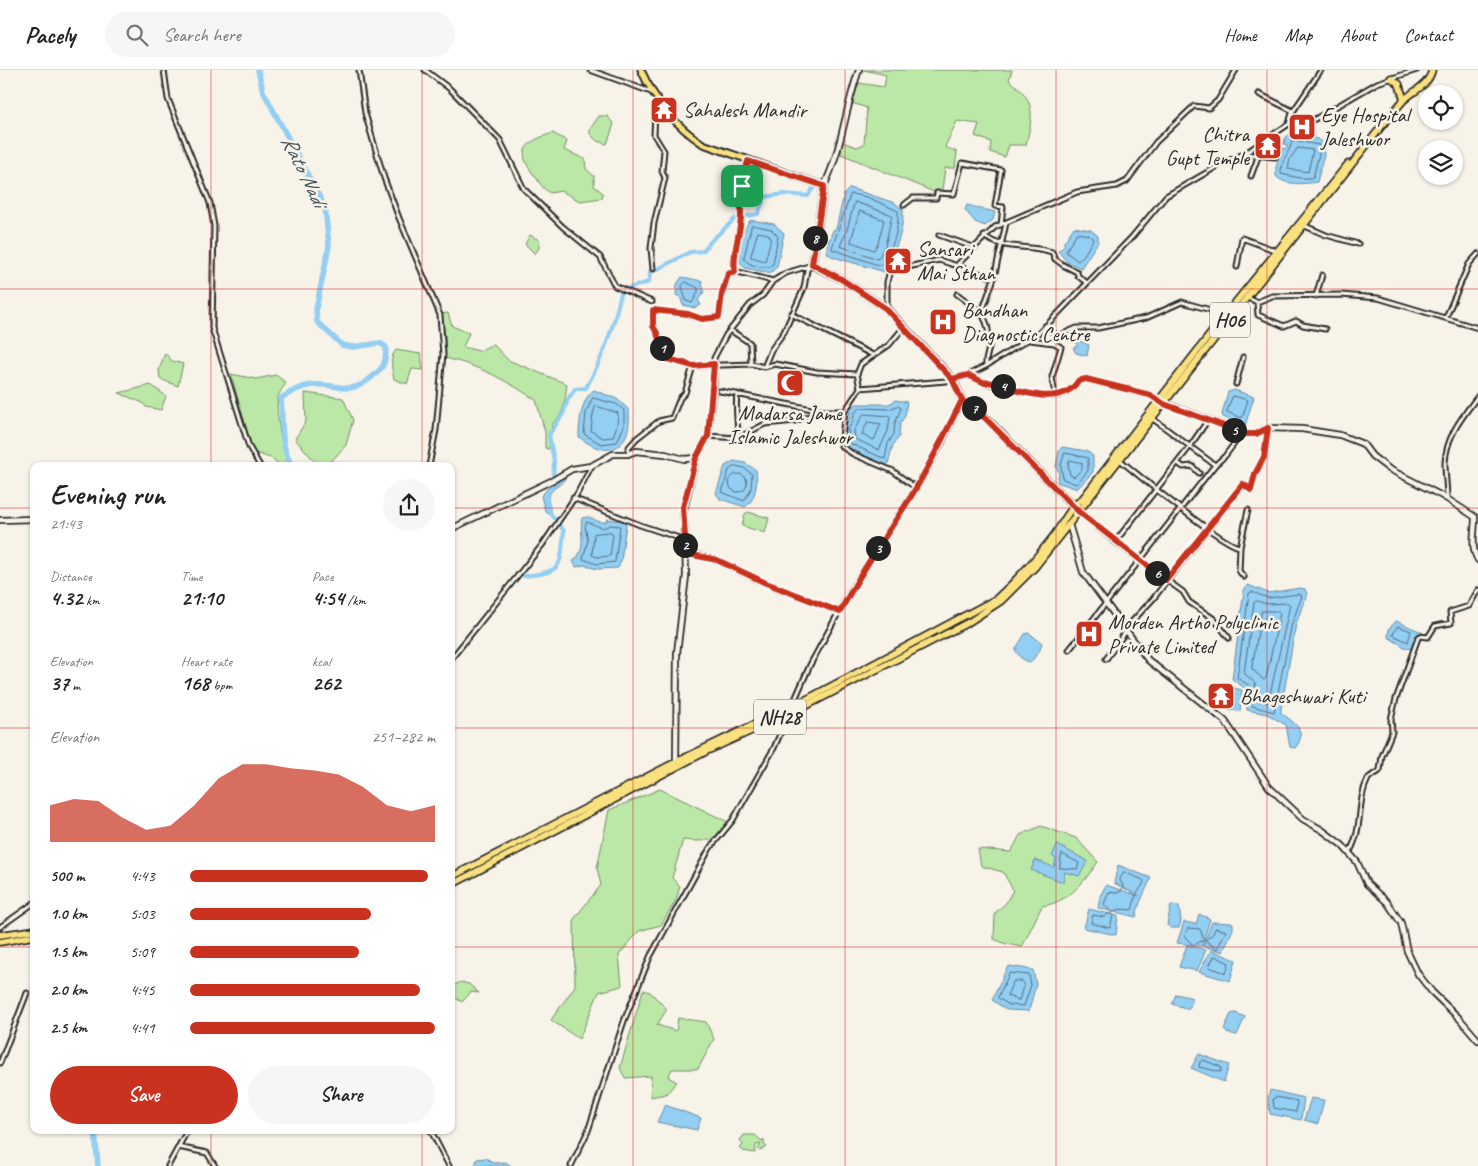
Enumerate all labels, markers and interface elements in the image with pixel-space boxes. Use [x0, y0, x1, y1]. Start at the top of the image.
search box [105, 12, 455, 57]
text: Pacely [25, 20, 75, 50]
icon: search [123, 21, 151, 49]
text: Search here [163, 23, 241, 47]
text: Home [1224, 24, 1257, 46]
text: Map [1285, 24, 1312, 46]
text: About [1340, 24, 1376, 46]
text: Contact [1404, 24, 1453, 46]
map controls [1418, 85, 1463, 185]
button: locate [1418, 85, 1463, 130]
temple icon: Sahalesh Mandir [649, 95, 679, 125]
place label: Sahalesh Mandir [683, 97, 809, 123]
place label: Eye Hospital Jaleshwor [1320, 102, 1413, 152]
hospital icon: Eye Hospital Jaleshwor [1287, 112, 1317, 142]
place label: Chitra Gupt Temple [1166, 121, 1251, 171]
water label: Rato Nadi [275, 131, 336, 216]
temple icon: Chitra Gupt Temple [1253, 131, 1283, 161]
button: layers [1418, 140, 1463, 185]
pin [721, 165, 763, 207]
icon: arrive [728, 172, 756, 200]
pin: 8 [802, 226, 828, 250]
text: 8 [812, 230, 819, 247]
place label: Sansari Mai Sthan [917, 236, 997, 286]
temple icon: Sansari Mai Sthan [883, 246, 913, 276]
place label: Bandhan Diagnostic Centre [962, 297, 1090, 347]
road number: H06 [1210, 302, 1250, 338]
hospital icon: Bandhan Diagnostic Centre [928, 307, 958, 337]
pin: 1 [650, 336, 674, 360]
text: 1 [659, 340, 666, 357]
mosque icon: Madarsa Jame Islamic Jaleshwor [775, 368, 805, 398]
pin: 4 [990, 374, 1016, 398]
text: 4 [1000, 378, 1007, 395]
pin: 7 [962, 396, 986, 420]
place label: Madarsa Jame Islamic Jaleshwor [728, 400, 854, 450]
text: 7 [971, 400, 978, 417]
pin: 5 [1222, 418, 1246, 442]
text: 5 [1231, 422, 1238, 439]
text: Evening run [50, 477, 165, 512]
button: share [383, 479, 435, 531]
text: 21:43 [50, 514, 82, 534]
pin: 2 [672, 532, 698, 558]
pin: 3 [866, 536, 890, 560]
text: 2 [682, 537, 689, 554]
text: 3 [875, 540, 882, 557]
pin: 6 [1144, 560, 1170, 586]
text: 6 [1154, 565, 1161, 582]
text: Distance [50, 568, 92, 585]
text: Time [181, 568, 202, 585]
text: Pace [312, 568, 334, 585]
text: 4.32 [50, 585, 83, 611]
text: 21:10 [181, 585, 223, 611]
text: 4:54 [312, 585, 344, 611]
text: km [83, 592, 100, 609]
text: /km [344, 592, 366, 609]
place label: Morden Artho Polyclinic Private Limited [1108, 609, 1279, 659]
hospital icon: Morden Artho Polyclinic Private Limited [1074, 619, 1104, 649]
text: Elevation [50, 653, 93, 670]
text: Heart rate [181, 653, 232, 670]
text: kcal [312, 653, 331, 670]
text: 37 [50, 670, 69, 696]
text: 168 [181, 670, 210, 696]
text: 262 [312, 670, 341, 696]
text: m [69, 677, 80, 694]
text: bpm [210, 677, 232, 694]
temple icon: Bhageshwari Kuti [1206, 681, 1236, 711]
place label: Bhageshwari Kuti [1240, 683, 1368, 709]
road number: NH28 [754, 700, 806, 734]
text: Elevation [50, 727, 99, 747]
text: 251–282 m [372, 727, 435, 747]
text: 500 m [50, 866, 84, 886]
text: 4:43 [130, 866, 155, 886]
text: 1.0 km [50, 904, 87, 924]
text: 5:03 [130, 904, 155, 924]
text: 1.5 km [50, 942, 87, 962]
text: 5:09 [130, 942, 155, 962]
text: 2.0 km [50, 980, 87, 1000]
text: 4:45 [130, 980, 155, 1000]
text: 2.5 km [50, 1018, 87, 1038]
text: 4:41 [130, 1018, 155, 1038]
button: Save [50, 1066, 238, 1124]
button: Share [248, 1066, 435, 1124]

